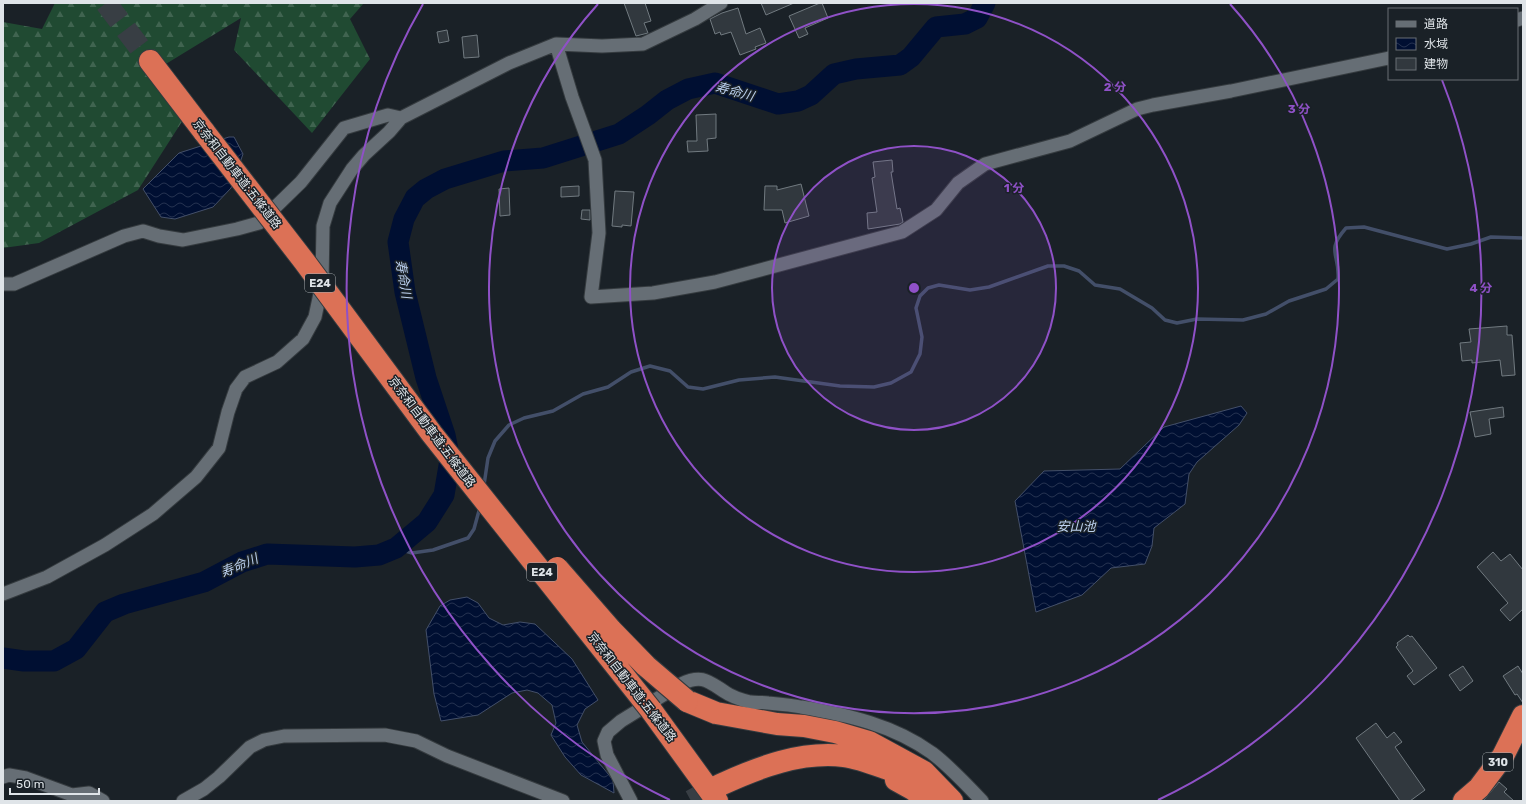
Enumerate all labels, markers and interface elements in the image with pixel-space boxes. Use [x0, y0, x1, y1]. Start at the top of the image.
legend [1388, 8, 1518, 80]
text: 道路 [1424, 17, 1448, 31]
text: 水域 [1424, 37, 1448, 51]
text: 建物 [1424, 57, 1448, 71]
water label: 寿命川 [714, 79, 758, 104]
text: 2 分 [1104, 80, 1126, 94]
text: 3 分 [1288, 102, 1310, 116]
street label: 京奈和自動車道;五條道路 [190, 116, 284, 232]
text: 1 分 [1004, 181, 1024, 195]
water label: 寿命川 [393, 259, 415, 302]
road number: E24 [305, 274, 335, 292]
centre of rings [907, 281, 921, 295]
text: 4 分 [1470, 281, 1492, 295]
street label: 京奈和自動車道;五條道路 [386, 374, 478, 490]
water label: 安山池 [1056, 519, 1097, 534]
water label: 寿命川 [218, 550, 262, 580]
road number: E24 [527, 563, 557, 581]
street label: 京奈和自動車道;五條道路 [585, 629, 679, 745]
road number: 310 [1483, 753, 1513, 771]
scale bar [10, 770, 99, 796]
text: 50 m [16, 777, 44, 791]

